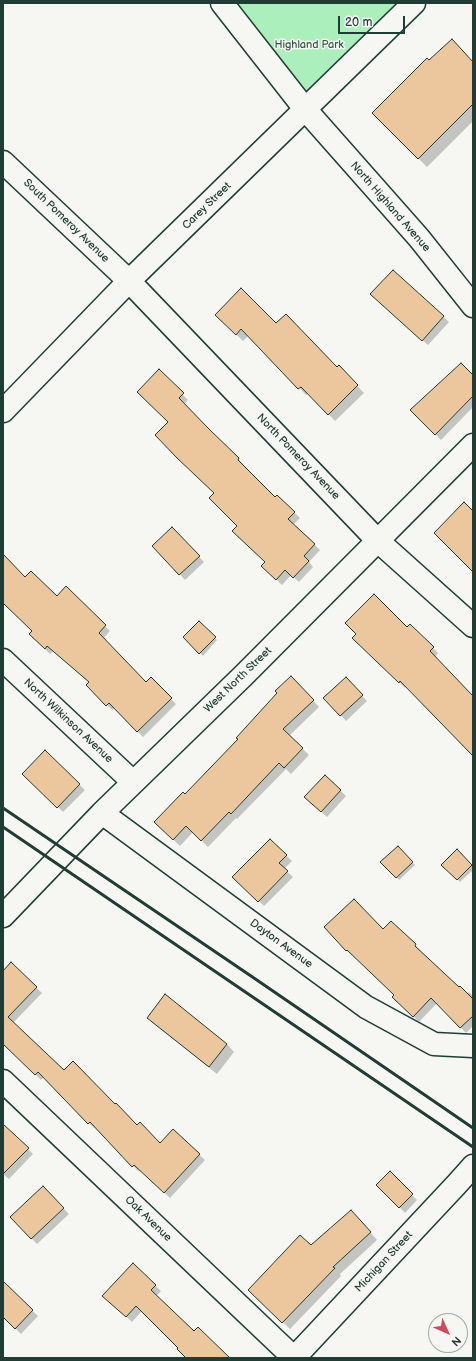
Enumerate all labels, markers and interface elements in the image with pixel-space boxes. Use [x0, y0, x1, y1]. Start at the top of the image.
scale bar [340, 8, 407, 34]
text: 20 m [345, 15, 372, 30]
park label: Highland Park [274, 38, 344, 52]
street label: North Highland Avenue [347, 159, 433, 255]
street label: South Pomeroy Avenue [20, 177, 112, 265]
street label: Carey Street [180, 180, 234, 232]
street label: North Pomeroy Avenue [254, 411, 342, 503]
street label: West North Street [201, 644, 275, 716]
street label: North Wilkinson Avenue [21, 676, 115, 766]
street label: Dayton Avenue [247, 917, 315, 971]
street label: Oak Avenue [122, 1194, 174, 1244]
street label: Michigan Street [352, 1229, 416, 1295]
north arrow [428, 1313, 468, 1353]
text: N [449, 1334, 464, 1349]

